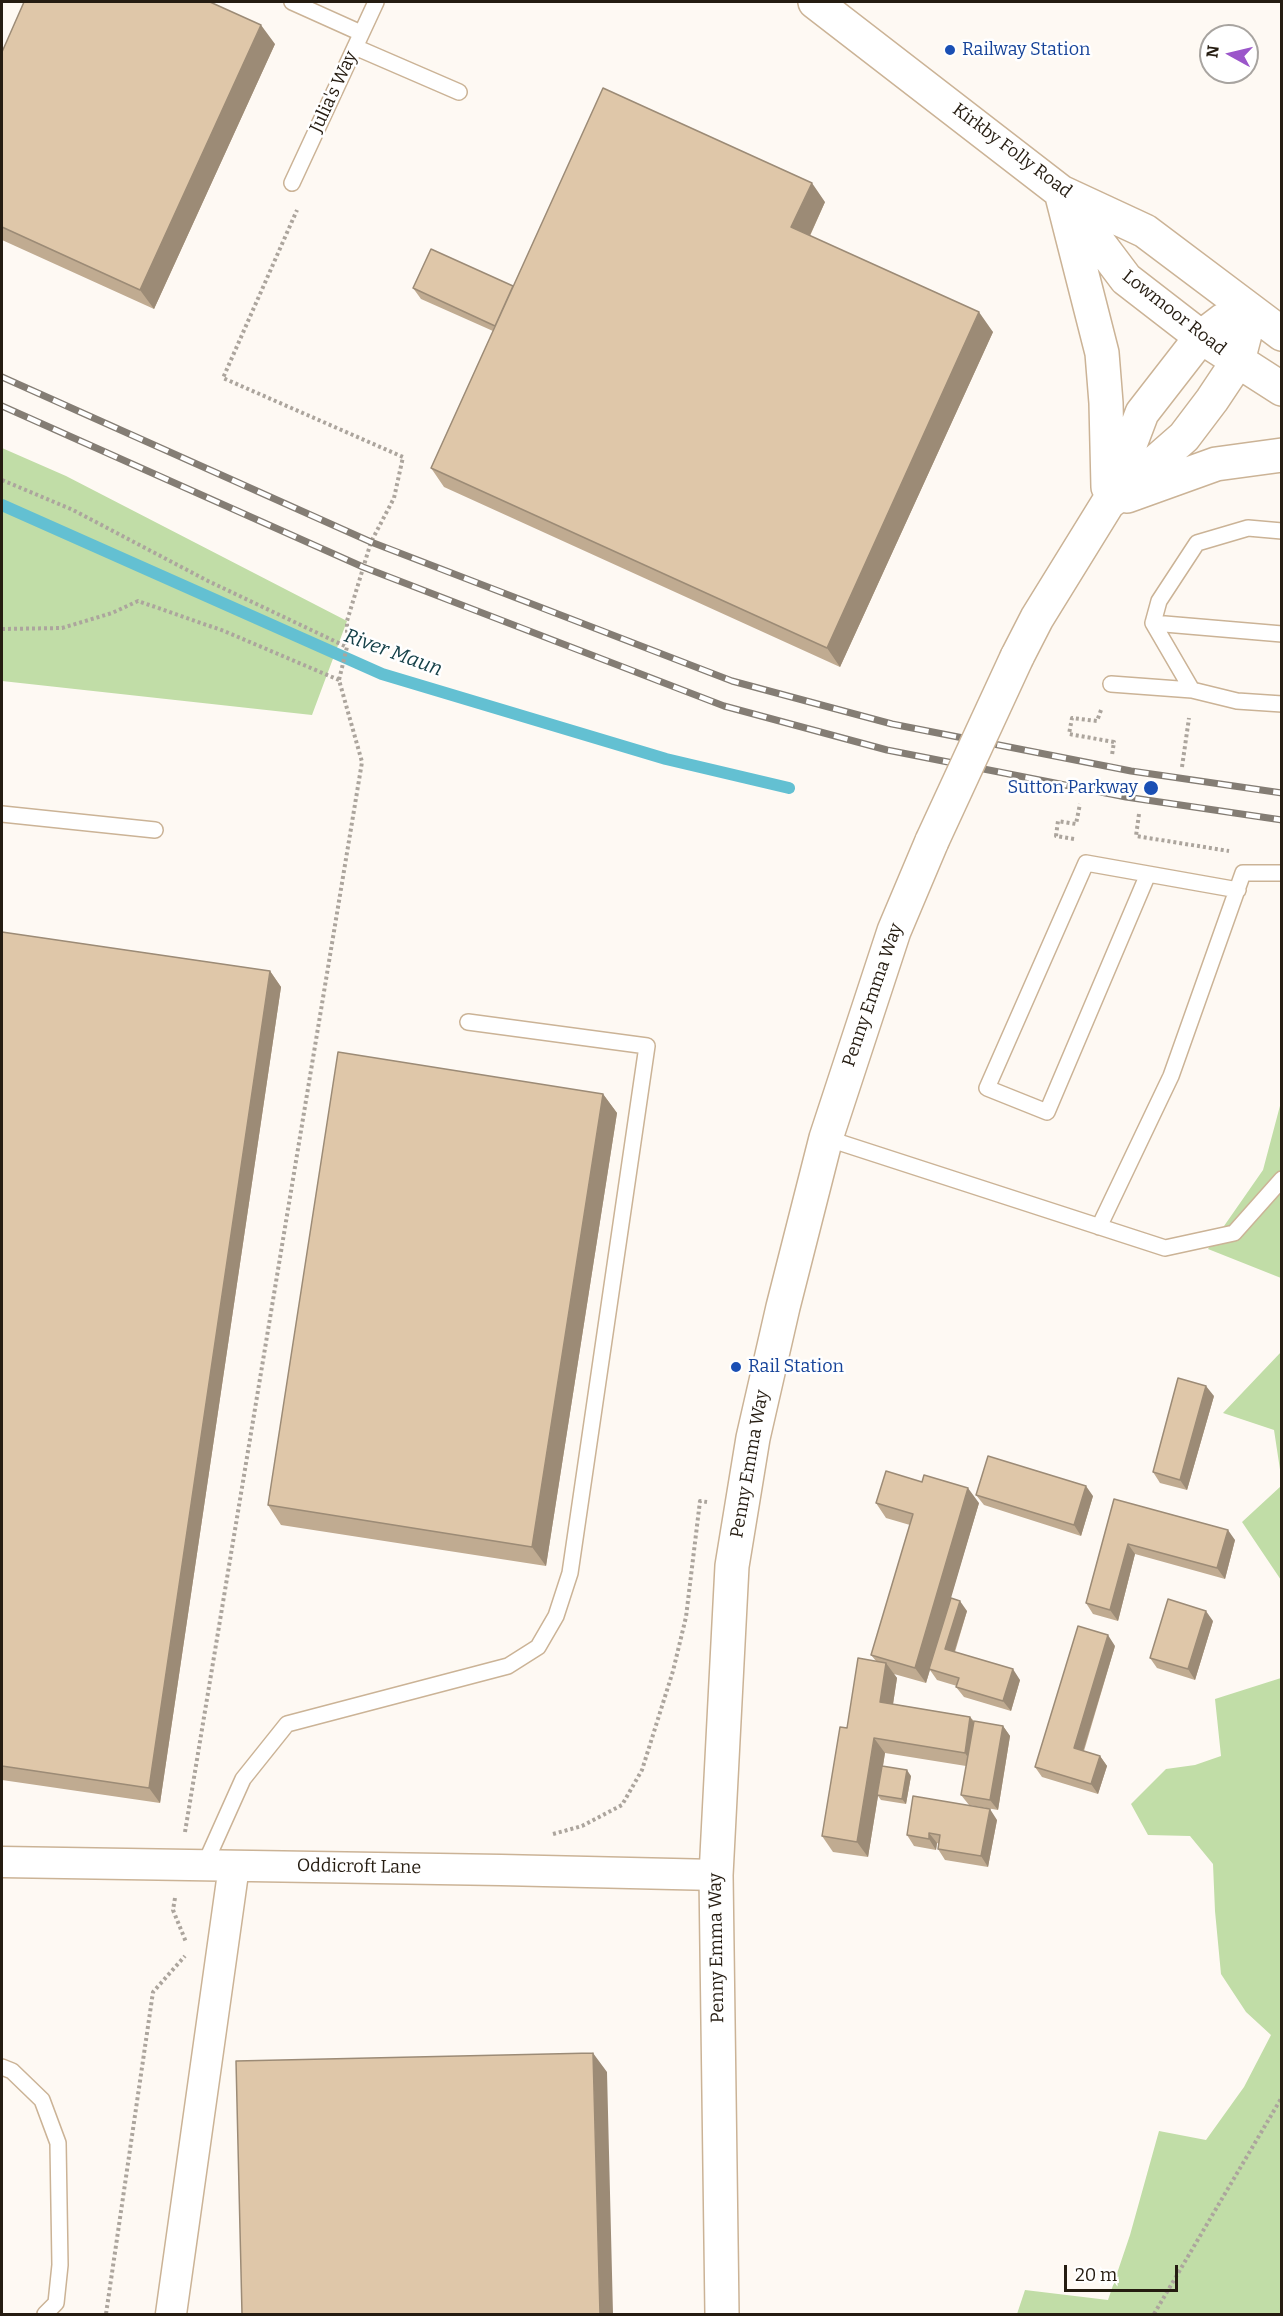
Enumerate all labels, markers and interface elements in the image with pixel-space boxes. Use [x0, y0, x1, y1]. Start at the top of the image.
north arrow [1199, 24, 1259, 84]
place label: Railway Station [962, 39, 1090, 61]
marker: Railway Station [943, 43, 957, 57]
text: N [1202, 44, 1223, 59]
street label: Julia's Way [306, 48, 362, 136]
street label: Kirkby Folly Road [948, 99, 1076, 203]
street label: Lowmoor Road [1118, 266, 1230, 360]
water label: River Maun [341, 624, 445, 682]
place label: Sutton Parkway [1008, 777, 1138, 799]
marker: Sutton Parkway [1142, 779, 1160, 797]
street label: Penny Emma Way [838, 920, 908, 1070]
place label: Rail Station [748, 1356, 844, 1378]
marker: Rail Station [729, 1360, 743, 1374]
street label: Penny Emma Way [726, 1388, 774, 1540]
street label: Oddicroft Lane [297, 1855, 421, 1879]
street label: Penny Emma Way [705, 1873, 729, 2023]
scale bar [1067, 2253, 1181, 2291]
text: 20 m [1075, 2264, 1117, 2286]

